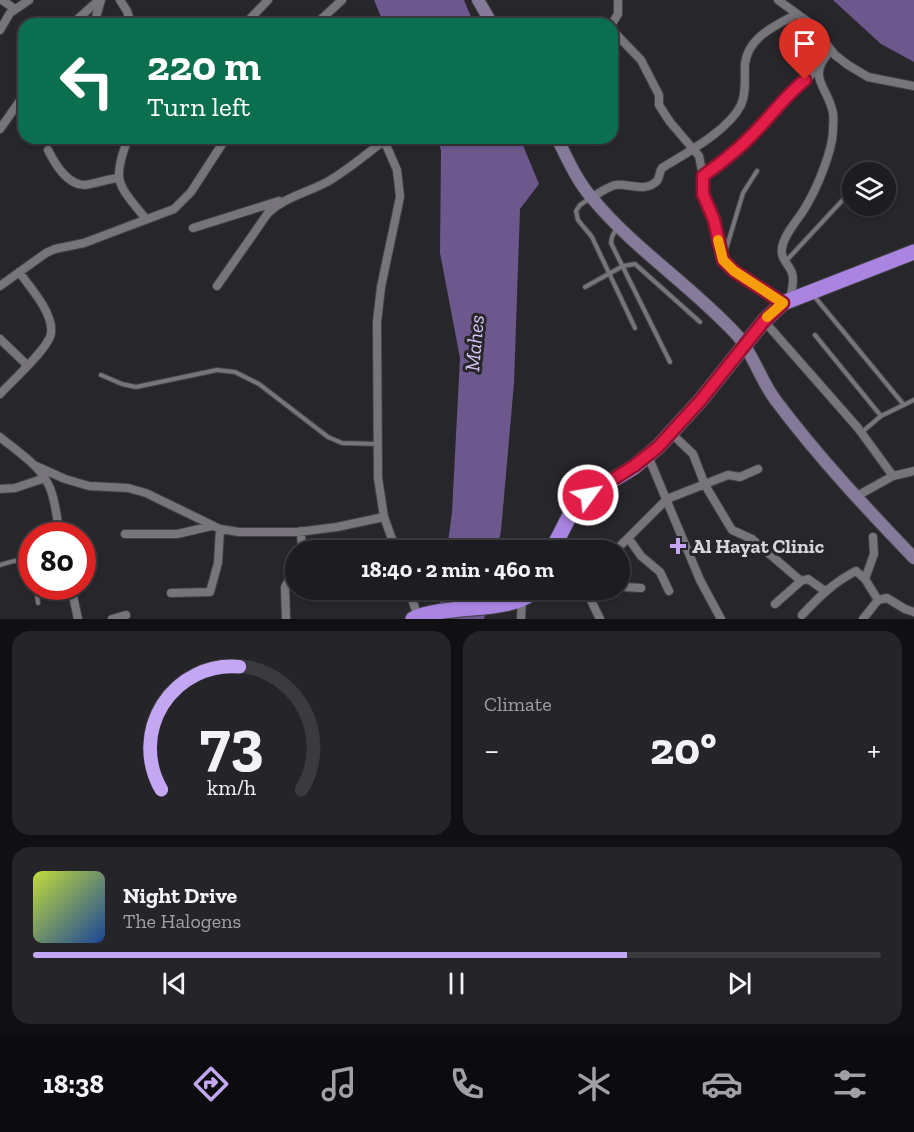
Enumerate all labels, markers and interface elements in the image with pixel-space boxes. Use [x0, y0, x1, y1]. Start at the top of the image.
pin [779, 18, 830, 80]
icon: arrive [788, 27, 821, 60]
text: 220 m [147, 40, 261, 91]
icon: left [48, 42, 126, 120]
text: Turn left [147, 91, 250, 123]
map controls [842, 162, 896, 216]
button: layers [842, 162, 896, 216]
water label: Mahes [459, 314, 489, 372]
position arrow [556, 463, 620, 527]
speed limit sign: 80 [18, 522, 96, 600]
place label: Al Hayat Clinic [692, 534, 825, 558]
marker: Al Hayat Clinic [669, 537, 687, 555]
text: 18:40 · 2 min · 460 m [361, 556, 554, 583]
text: Climate [484, 692, 552, 716]
text: 73 [199, 705, 264, 780]
text: 20° [650, 722, 716, 776]
text: − [484, 730, 499, 769]
text: + [867, 730, 881, 769]
text: km/h [207, 775, 256, 800]
text: Night Drive [123, 882, 237, 909]
text: The Halogens [123, 909, 241, 933]
icon: previous [158, 967, 191, 1000]
icon: pause [440, 967, 473, 1000]
icon: next [723, 967, 756, 1000]
icon: directions [190, 1063, 232, 1105]
icon: music [318, 1063, 360, 1105]
icon: phone [446, 1063, 488, 1105]
icon: climate [573, 1063, 615, 1105]
icon: car [701, 1063, 743, 1105]
icon: filters [829, 1063, 871, 1105]
text: 18:38 [43, 1068, 104, 1100]

